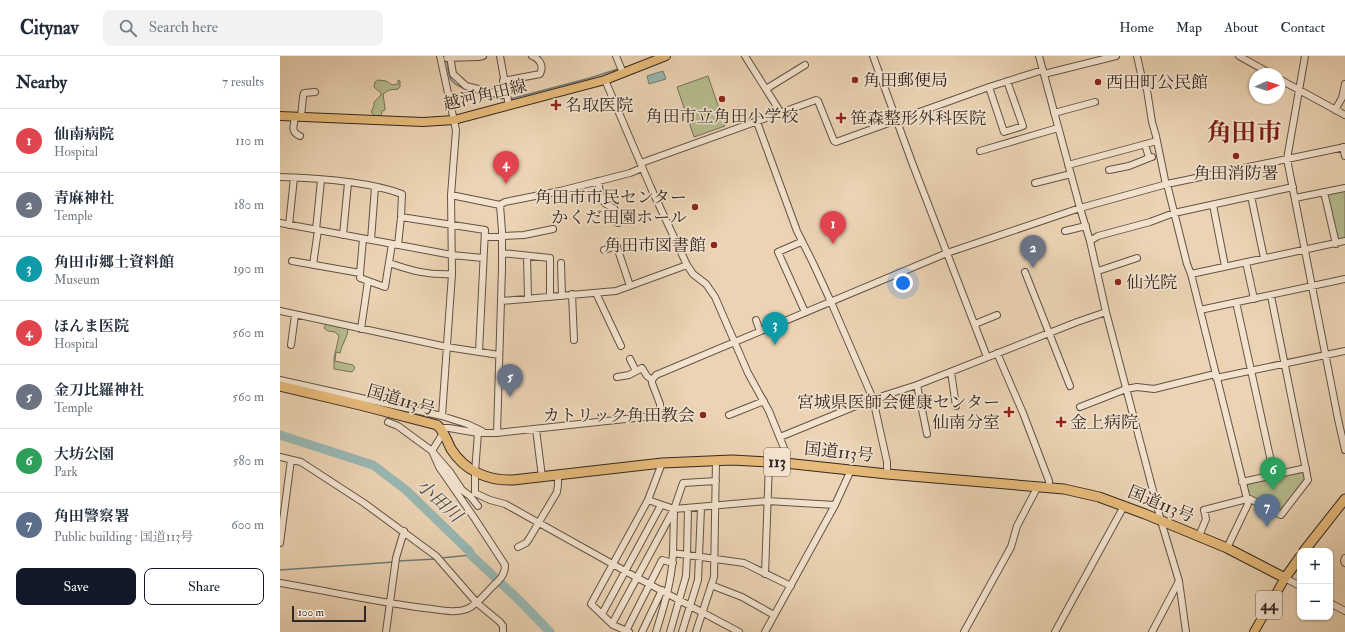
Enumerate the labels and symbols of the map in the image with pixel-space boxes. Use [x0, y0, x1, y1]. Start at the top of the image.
north arrow [1249, 68, 1285, 104]
place label: 角田郵便局 [863, 70, 948, 91]
place label: 西田町公民館 [1106, 72, 1208, 93]
street label: 越河角田線 [441, 75, 529, 115]
marker: 角田郵便局 [850, 75, 860, 85]
marker: 西田町公民館 [1093, 77, 1103, 87]
marker: 角田市立角田小学校 [717, 94, 727, 104]
place label: 名取医院 [565, 95, 633, 116]
marker: 名取医院 [550, 99, 562, 111]
place label: 角田市立角田小学校 [646, 106, 799, 127]
place label: 笹森整形外科医院 [850, 108, 986, 129]
marker: 笹森整形外科医院 [835, 112, 847, 124]
district label: 角田市 [1206, 118, 1282, 149]
pin: 4 [493, 151, 519, 184]
marker: 角田消防署 [1231, 151, 1241, 161]
place label: 角田消防署 [1194, 163, 1279, 184]
place label: 角田市市民センター かくだ田園ホール [535, 187, 687, 228]
marker: 角田市市民センター かくだ田園ホール [690, 202, 700, 212]
pin: 1 [820, 211, 846, 244]
place label: 角田市図書館 [604, 235, 706, 256]
pin: 2 [1020, 235, 1046, 268]
marker: 角田市図書館 [709, 240, 719, 250]
place label: 仙光院 [1126, 272, 1177, 293]
your location [893, 273, 913, 293]
marker: 仙光院 [1113, 277, 1123, 287]
pin: 3 [762, 312, 788, 345]
pin: 5 [497, 364, 523, 397]
street label: 国道113号 [365, 380, 437, 420]
place label: 宮城県医師会健康センター 仙南分室 [797, 392, 1000, 433]
place label: カトリック角田教会 [543, 405, 695, 426]
marker: 宮城県医師会健康センター 仙南分室 [1003, 406, 1015, 418]
marker: カトリック角田教会 [698, 410, 708, 420]
place label: 金上病院 [1070, 412, 1138, 433]
marker: 金上病院 [1055, 416, 1067, 428]
street label: 国道113号 [803, 438, 875, 466]
road number: 113 [764, 448, 790, 476]
pin: 6 [1260, 457, 1286, 490]
water label: 小田川 [411, 474, 468, 529]
street label: 国道113号 [1125, 481, 1197, 527]
pin: 7 [1254, 494, 1280, 527]
road number: 44 [1256, 591, 1282, 619]
scale bar [292, 604, 366, 623]

